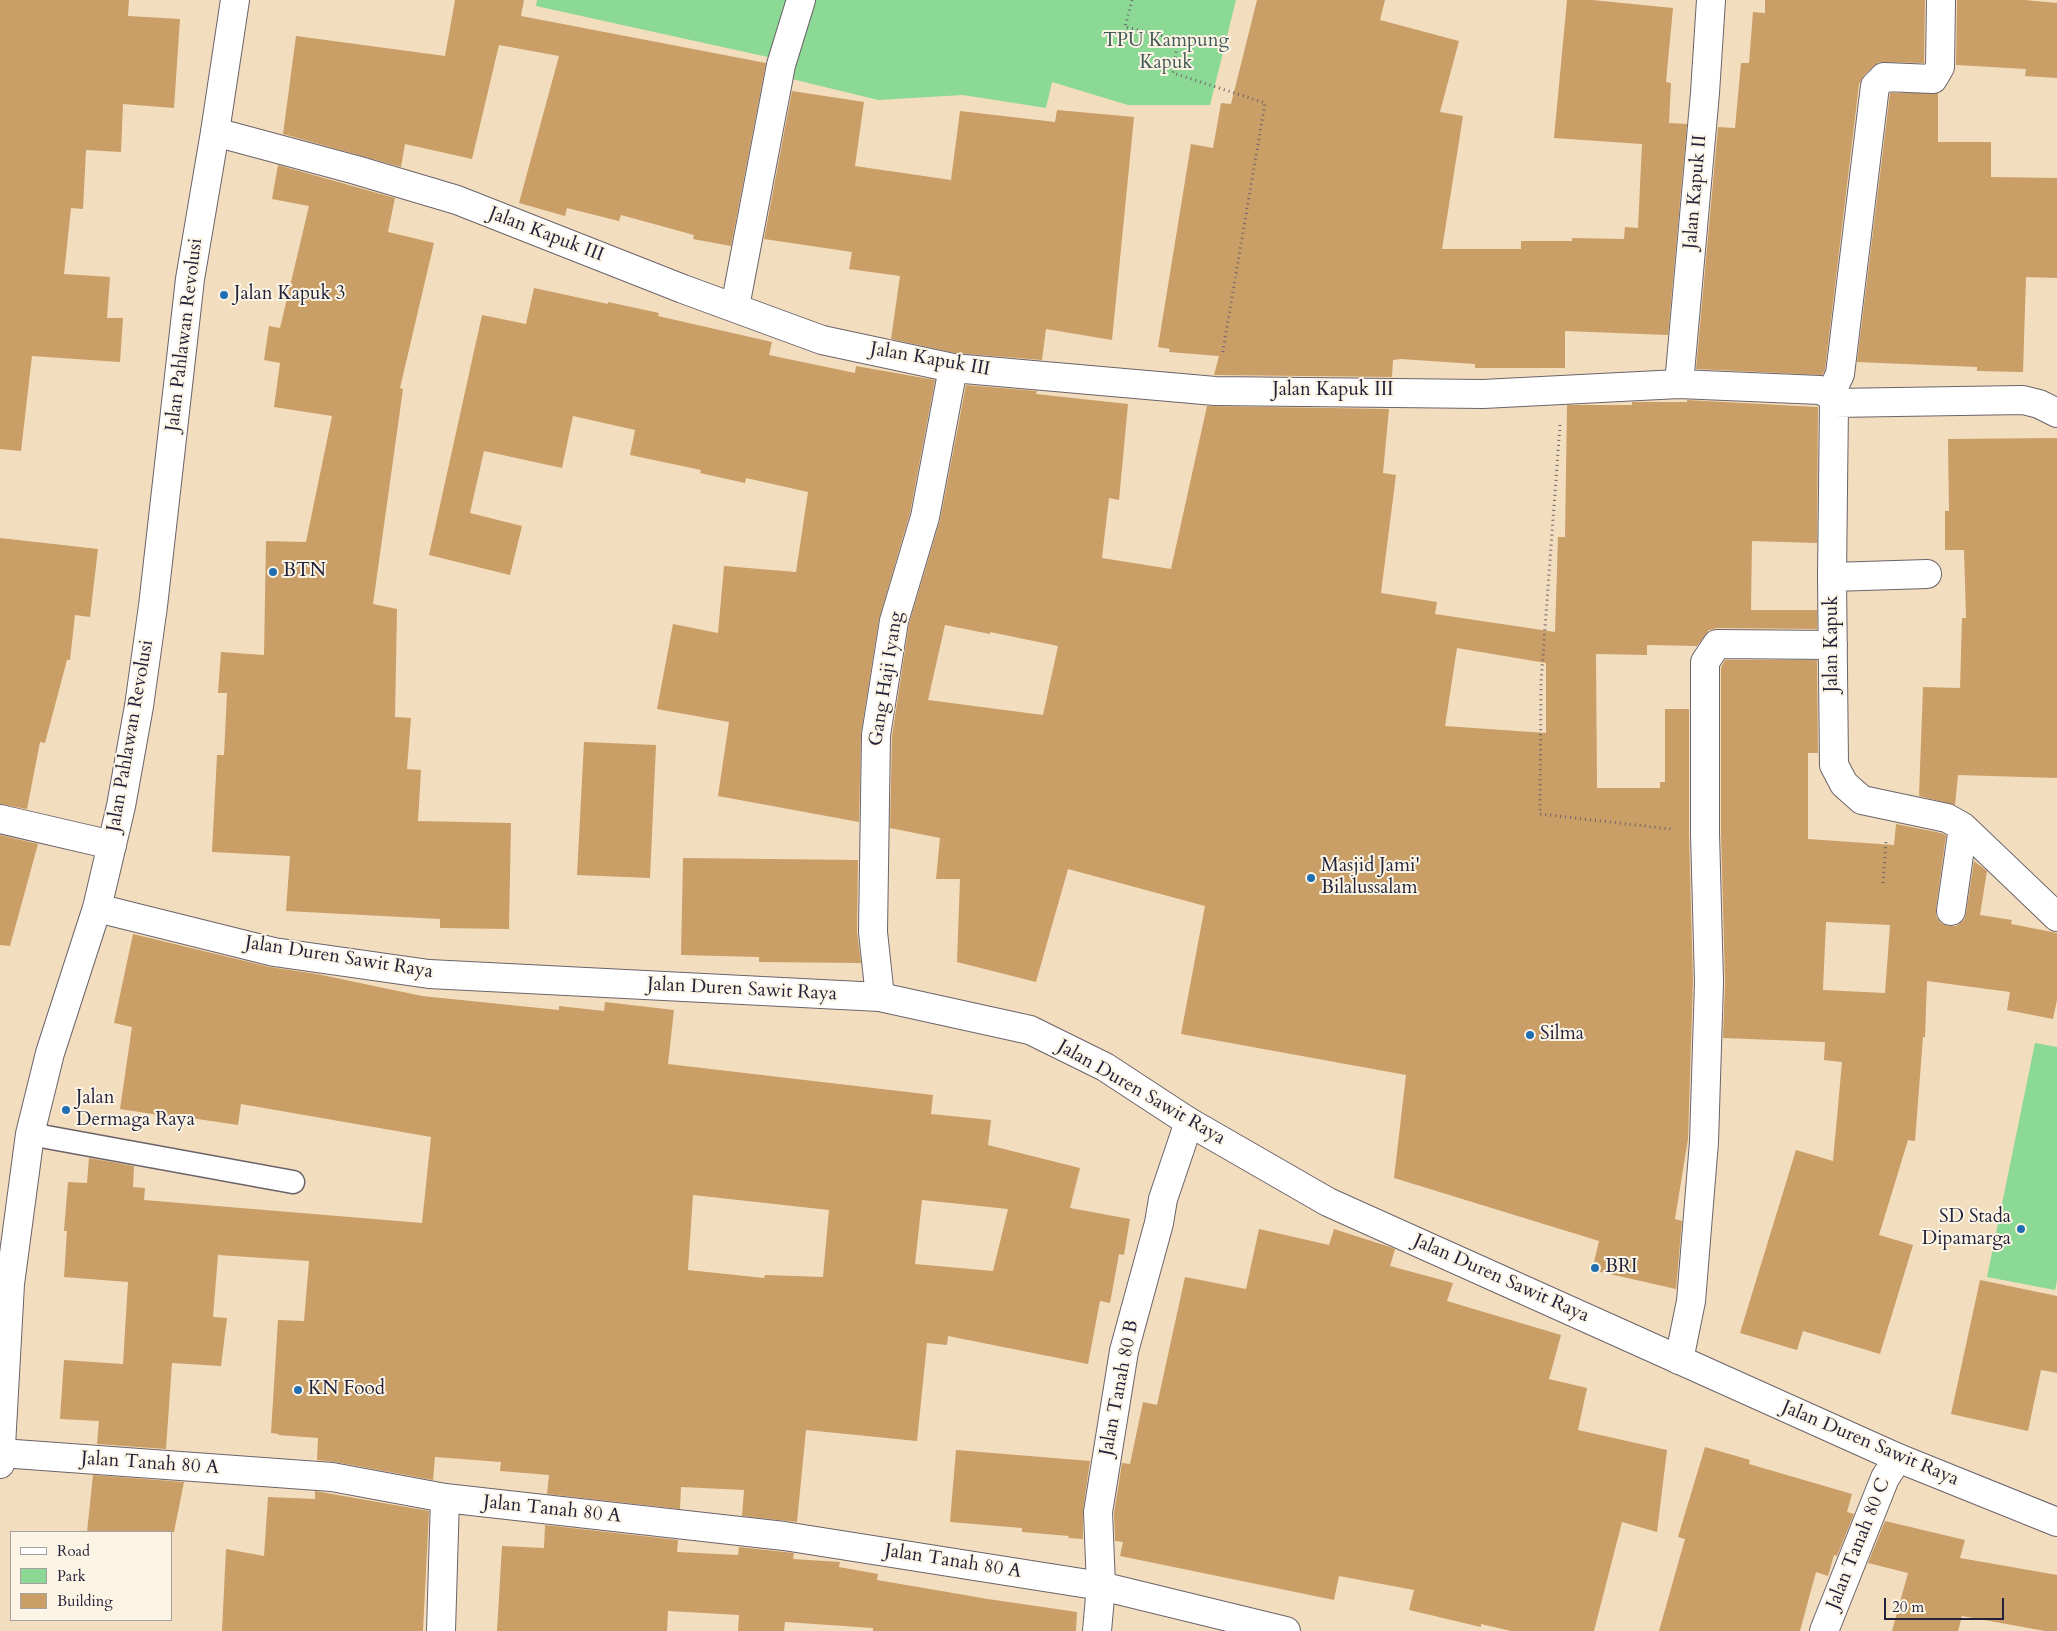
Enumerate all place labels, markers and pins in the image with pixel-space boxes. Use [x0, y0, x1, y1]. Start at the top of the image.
place label: Jalan Kapuk 3 [234, 284, 345, 306]
marker: Jalan Kapuk 3 [218, 289, 230, 301]
place label: BTN [283, 561, 326, 583]
marker: BTN [267, 566, 279, 578]
place label: Masjid Jami' Bilalussalam [1321, 856, 1420, 900]
marker: Masjid Jami' Bilalussalam [1305, 872, 1317, 884]
place label: Silma [1540, 1024, 1584, 1046]
marker: Silma [1524, 1029, 1536, 1041]
place label: Jalan Dermaga Raya [76, 1088, 195, 1132]
marker: Jalan Dermaga Raya [60, 1104, 72, 1116]
place label: SD Stada Dipamarga [1922, 1207, 2011, 1251]
marker: SD Stada Dipamarga [2015, 1223, 2027, 1235]
place label: BRI [1605, 1257, 1638, 1279]
marker: BRI [1589, 1262, 1601, 1274]
place label: KN Food [308, 1379, 385, 1401]
marker: KN Food [292, 1384, 304, 1396]

